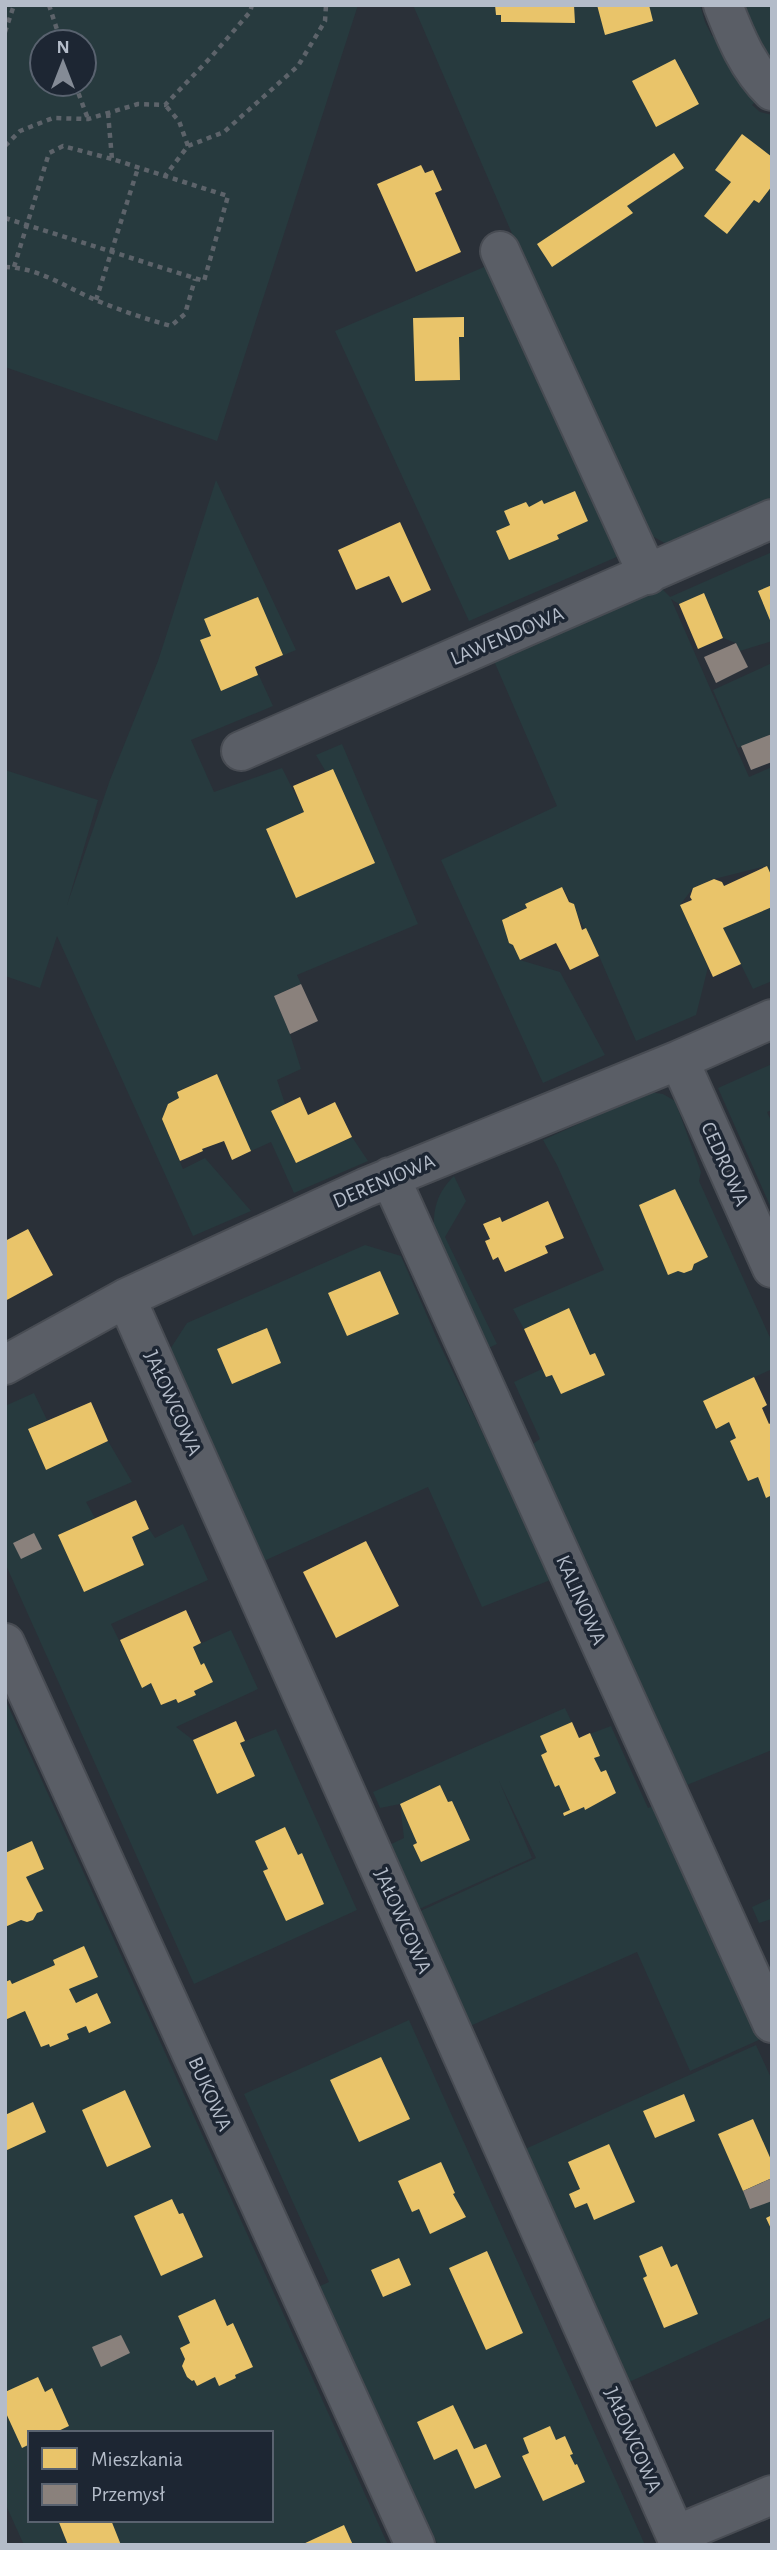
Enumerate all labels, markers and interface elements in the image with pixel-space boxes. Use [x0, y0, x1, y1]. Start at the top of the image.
north arrow [28, 28, 98, 98]
text: N [56, 38, 70, 57]
street label: LAWENDOWA [447, 603, 567, 669]
street label: CEDROWA [697, 1119, 753, 1209]
street label: DERENIOWA [330, 1150, 438, 1212]
street label: JAŁOWCOWA [140, 1347, 206, 1459]
street label: KALINOWA [552, 1552, 610, 1648]
street label: JAŁOWCOWA [370, 1865, 436, 1977]
street label: BUKOWA [184, 2054, 236, 2134]
street label: JAŁOWCOWA [600, 2384, 666, 2496]
legend [28, 2431, 273, 2522]
text: Mieszkania [91, 2449, 183, 2470]
text: Przemysł [91, 2484, 166, 2505]

